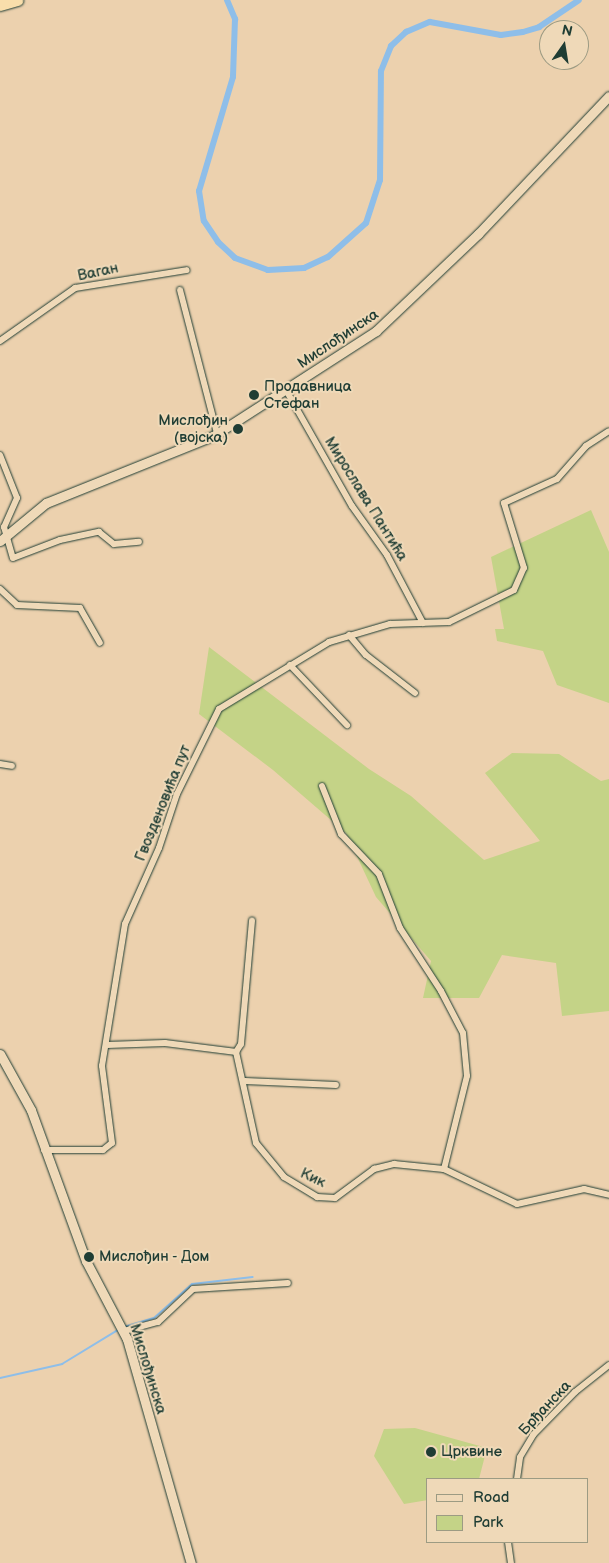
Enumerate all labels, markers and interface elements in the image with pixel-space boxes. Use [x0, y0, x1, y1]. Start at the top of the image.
north arrow [539, 20, 589, 70]
text: N [560, 21, 574, 40]
street label: Ваган [76, 259, 120, 285]
street label: Мислођинска [294, 305, 382, 373]
place label: Продавница Стефан [264, 377, 351, 412]
marker: Продавница Стефан [248, 389, 260, 401]
place label: Мислођин (војска) [158, 411, 228, 446]
marker: Мислођин (војска) [232, 423, 244, 435]
street label: Мирослава Пантића [320, 434, 412, 564]
street label: Гвозденовића пут [131, 742, 195, 864]
street label: Кик [297, 1164, 329, 1192]
place label: Мислођин - Дом [99, 1248, 211, 1266]
marker: Мислођин - Дом [83, 1251, 95, 1263]
street label: Мислођинска [126, 1322, 170, 1416]
street label: Брђанска [515, 1377, 575, 1439]
place label: Црквине [441, 1443, 502, 1461]
marker: Црквине [425, 1446, 437, 1458]
legend [426, 1478, 589, 1543]
text: Road [473, 1488, 509, 1507]
text: Park [473, 1513, 503, 1532]

